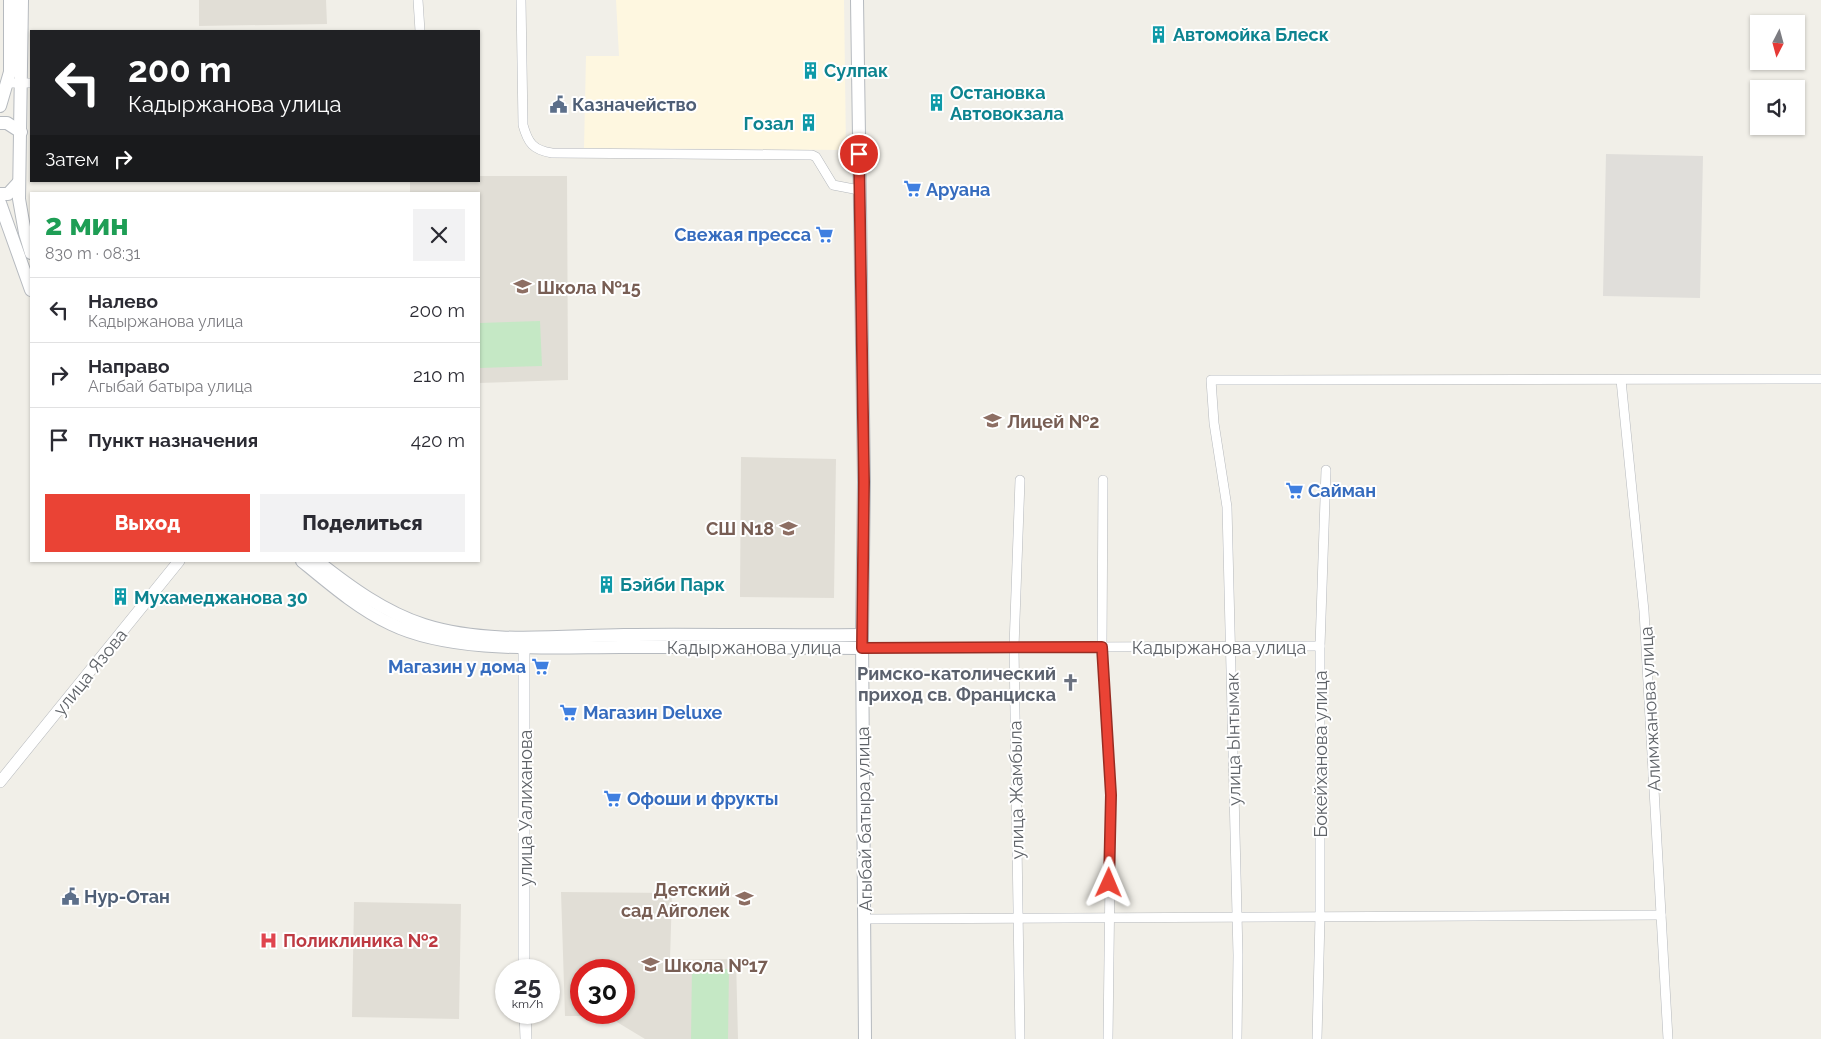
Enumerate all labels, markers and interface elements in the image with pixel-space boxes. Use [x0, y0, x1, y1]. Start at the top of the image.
north arrow [1750, 15, 1805, 70]
map controls [1750, 15, 1805, 135]
building icon: Автомойка Блеск [1149, 24, 1169, 44]
place label: Автомойка Блеск [1173, 24, 1329, 45]
text: 200 m [128, 49, 232, 90]
icon: left [45, 50, 110, 115]
building icon: Сулпак [800, 60, 820, 80]
place label: Сулпак [824, 60, 888, 81]
button: sound [1750, 80, 1805, 135]
place label: Остановка Автовокзала [950, 82, 1064, 124]
text: Кадыржанова улица [128, 91, 341, 117]
building icon: Остановка Автовокзала [926, 92, 946, 112]
public building icon: Казначейство [548, 94, 568, 114]
place label: Казначейство [572, 94, 697, 115]
place label: Гозал [743, 113, 794, 134]
building icon: Гозал [798, 113, 818, 133]
pin [838, 133, 880, 175]
icon: arrive [845, 140, 873, 168]
icon: right [109, 145, 137, 173]
text: Затем [45, 148, 99, 170]
supermarket icon: Аруана [902, 179, 922, 199]
place label: Аруана [926, 179, 990, 200]
text: 2 мин [45, 207, 129, 242]
button: close [413, 209, 465, 261]
place label: Свежая пресса [674, 224, 811, 245]
supermarket icon: Свежая пресса [815, 224, 835, 244]
text: 830 m · 08:31 [45, 244, 140, 263]
school or university icon: Школа №15 [513, 277, 533, 297]
place label: Школа №15 [537, 277, 641, 298]
text: Налево [88, 290, 158, 312]
icon: left [45, 296, 73, 324]
text: 200 m [410, 299, 465, 321]
text: Кадыржанова улица [88, 312, 243, 331]
text: Направо [88, 355, 169, 377]
icon: right [45, 361, 73, 389]
text: 210 m [413, 364, 465, 386]
text: Агыбай батыра улица [88, 377, 252, 396]
school or university icon: Лицей №2 [983, 411, 1003, 431]
place label: Лицей №2 [1007, 411, 1099, 432]
icon: arrive [45, 426, 73, 454]
text: Пункт назначения [88, 429, 258, 451]
text: 420 m [411, 429, 465, 451]
supermarket icon: Сайман [1284, 480, 1304, 500]
place label: Сайман [1308, 480, 1376, 501]
button: Выход [45, 494, 250, 552]
button: Поделиться [260, 494, 465, 552]
place label: СШ N18 [706, 518, 774, 539]
school or university icon: СШ N18 [778, 518, 798, 538]
building icon: Бэйби Парк [596, 574, 616, 594]
place label: Бэйби Парк [620, 574, 725, 595]
building icon: Мухамеджанова 30 [110, 587, 130, 607]
place label: Мухамеджанова 30 [134, 587, 308, 608]
street label: улица Язова [49, 624, 131, 720]
street label: Алимжанова улица [1635, 626, 1665, 792]
street label: Кадыржанова улица [667, 637, 841, 658]
street label: Кадыржанова улица [1132, 637, 1306, 658]
place label: Магазин у дома [388, 656, 526, 677]
supermarket icon: Магазин у дома [530, 656, 550, 676]
place label: Римско-католический приход св. Франциска [857, 663, 1056, 705]
street label: Бокейханова улица [1310, 670, 1331, 838]
street label: улица Ынтымак [1221, 672, 1245, 806]
church icon: Римско-католический приход св. Франциска [1060, 673, 1080, 693]
supermarket icon: Магазин Deluxe [559, 702, 579, 722]
place label: Магазин Deluxe [583, 702, 723, 723]
street label: улица Жамбыла [1004, 720, 1028, 860]
street label: Агыбай батыра улица [852, 726, 876, 912]
street label: улица Уалиханова [515, 730, 536, 886]
supermarket icon: Офоши и фрукты [603, 788, 623, 808]
place label: Офоши и фрукты [627, 788, 778, 809]
position arrow [1082, 856, 1134, 908]
place label: Детский сад Айголек [621, 879, 730, 921]
public building icon: Нур-Отан [60, 886, 80, 906]
place label: Нур-Отан [84, 886, 170, 907]
school or university icon: Детский сад Айголек [734, 889, 754, 909]
hospital icon: Поликлиника №2 [259, 930, 279, 950]
place label: Поликлиника №2 [283, 930, 438, 951]
school or university icon: Школа №17 [640, 955, 660, 975]
place label: Школа №17 [664, 955, 769, 976]
speed limit sign: 30 [570, 959, 635, 1024]
text: 25 [514, 970, 541, 1000]
text: km/h [512, 997, 543, 1011]

